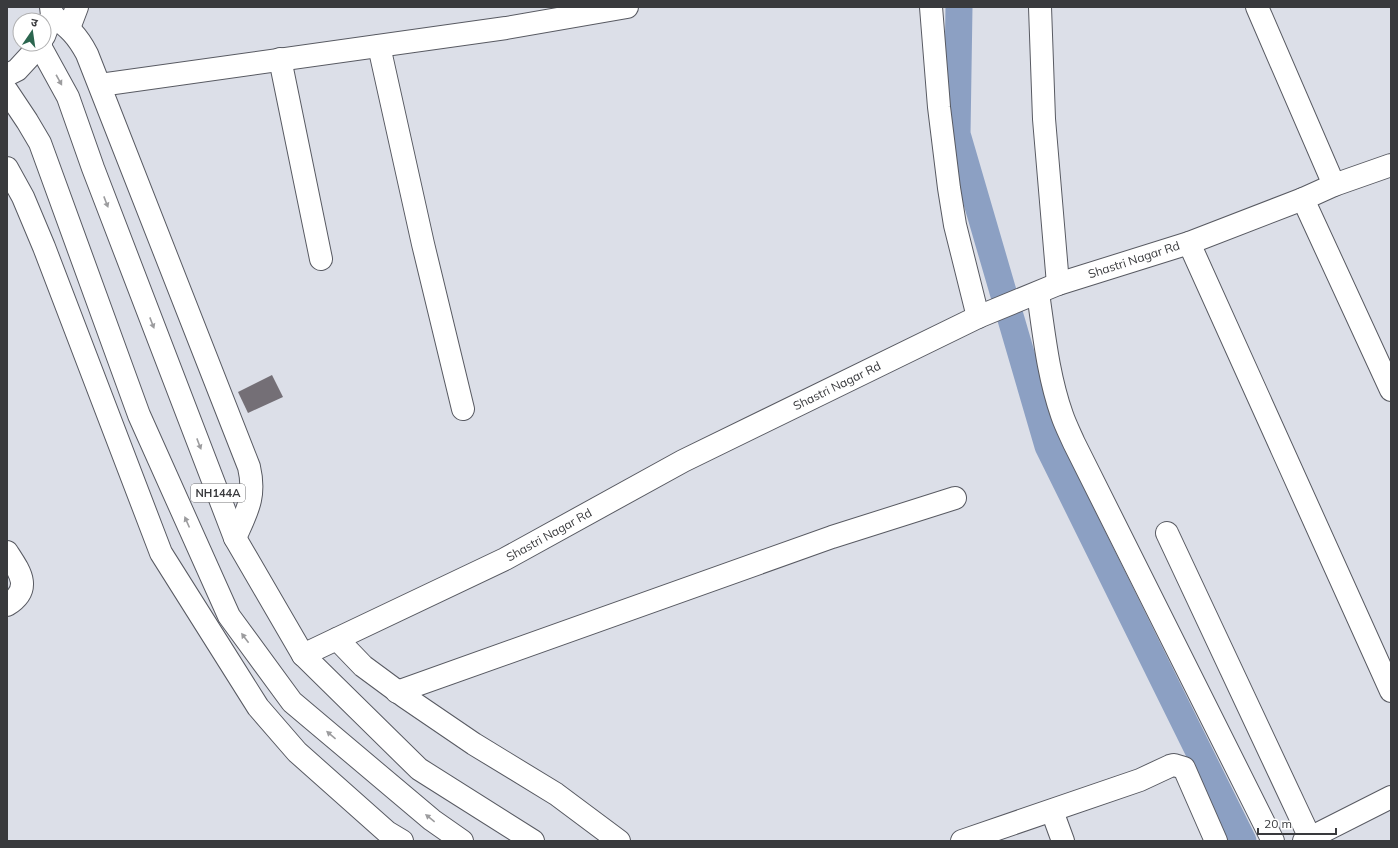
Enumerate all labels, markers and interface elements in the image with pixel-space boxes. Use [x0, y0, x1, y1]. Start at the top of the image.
north arrow [12, 12, 52, 52]
text: उ [30, 15, 40, 30]
one-way arrow [56, 75, 62, 86]
one-way arrow [103, 196, 109, 208]
street label: Shastri Nagar Rd [1086, 238, 1182, 281]
one-way arrow [150, 317, 156, 329]
street label: Shastri Nagar Rd [791, 358, 883, 413]
one-way arrow [196, 439, 202, 451]
road number: NH144A [191, 484, 245, 502]
street label: Shastri Nagar Rd [503, 505, 594, 564]
one-way arrow [184, 517, 190, 528]
one-way arrow [241, 633, 249, 643]
one-way arrow [325, 730, 336, 739]
scale bar [1258, 810, 1336, 836]
one-way arrow [425, 814, 436, 823]
text: 20 m [1264, 816, 1292, 831]

